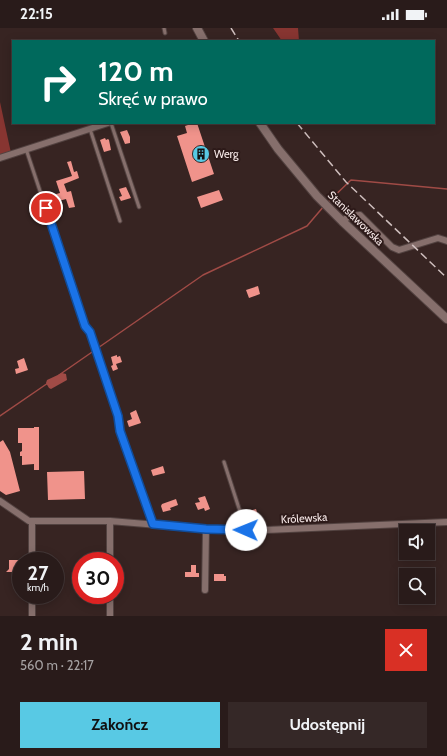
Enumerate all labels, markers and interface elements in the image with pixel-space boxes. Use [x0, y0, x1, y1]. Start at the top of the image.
text: 22:15 [20, 5, 53, 23]
text: 120 m [98, 54, 174, 88]
icon: right [32, 56, 84, 108]
text: Skręć w prawo [98, 88, 208, 110]
building icon: Werg [191, 144, 211, 164]
place label: Werg [214, 147, 239, 161]
street label: Stanisławowska [325, 188, 387, 249]
pin [29, 191, 63, 225]
icon: arrive [35, 197, 57, 219]
position arrow [225, 509, 267, 551]
street label: Królewska [280, 510, 328, 526]
map controls [399, 524, 435, 604]
button: sound [399, 524, 435, 560]
speed limit sign: 30 [72, 552, 124, 604]
text: 27 [28, 561, 48, 585]
button: search [399, 568, 435, 604]
text: km/h [27, 581, 49, 594]
text: 2 min [20, 627, 78, 656]
button: close [385, 629, 427, 671]
text: 560 m · 22:17 [20, 657, 94, 673]
button: Zakończ [20, 702, 220, 748]
button: Udostępnij [228, 702, 427, 748]

